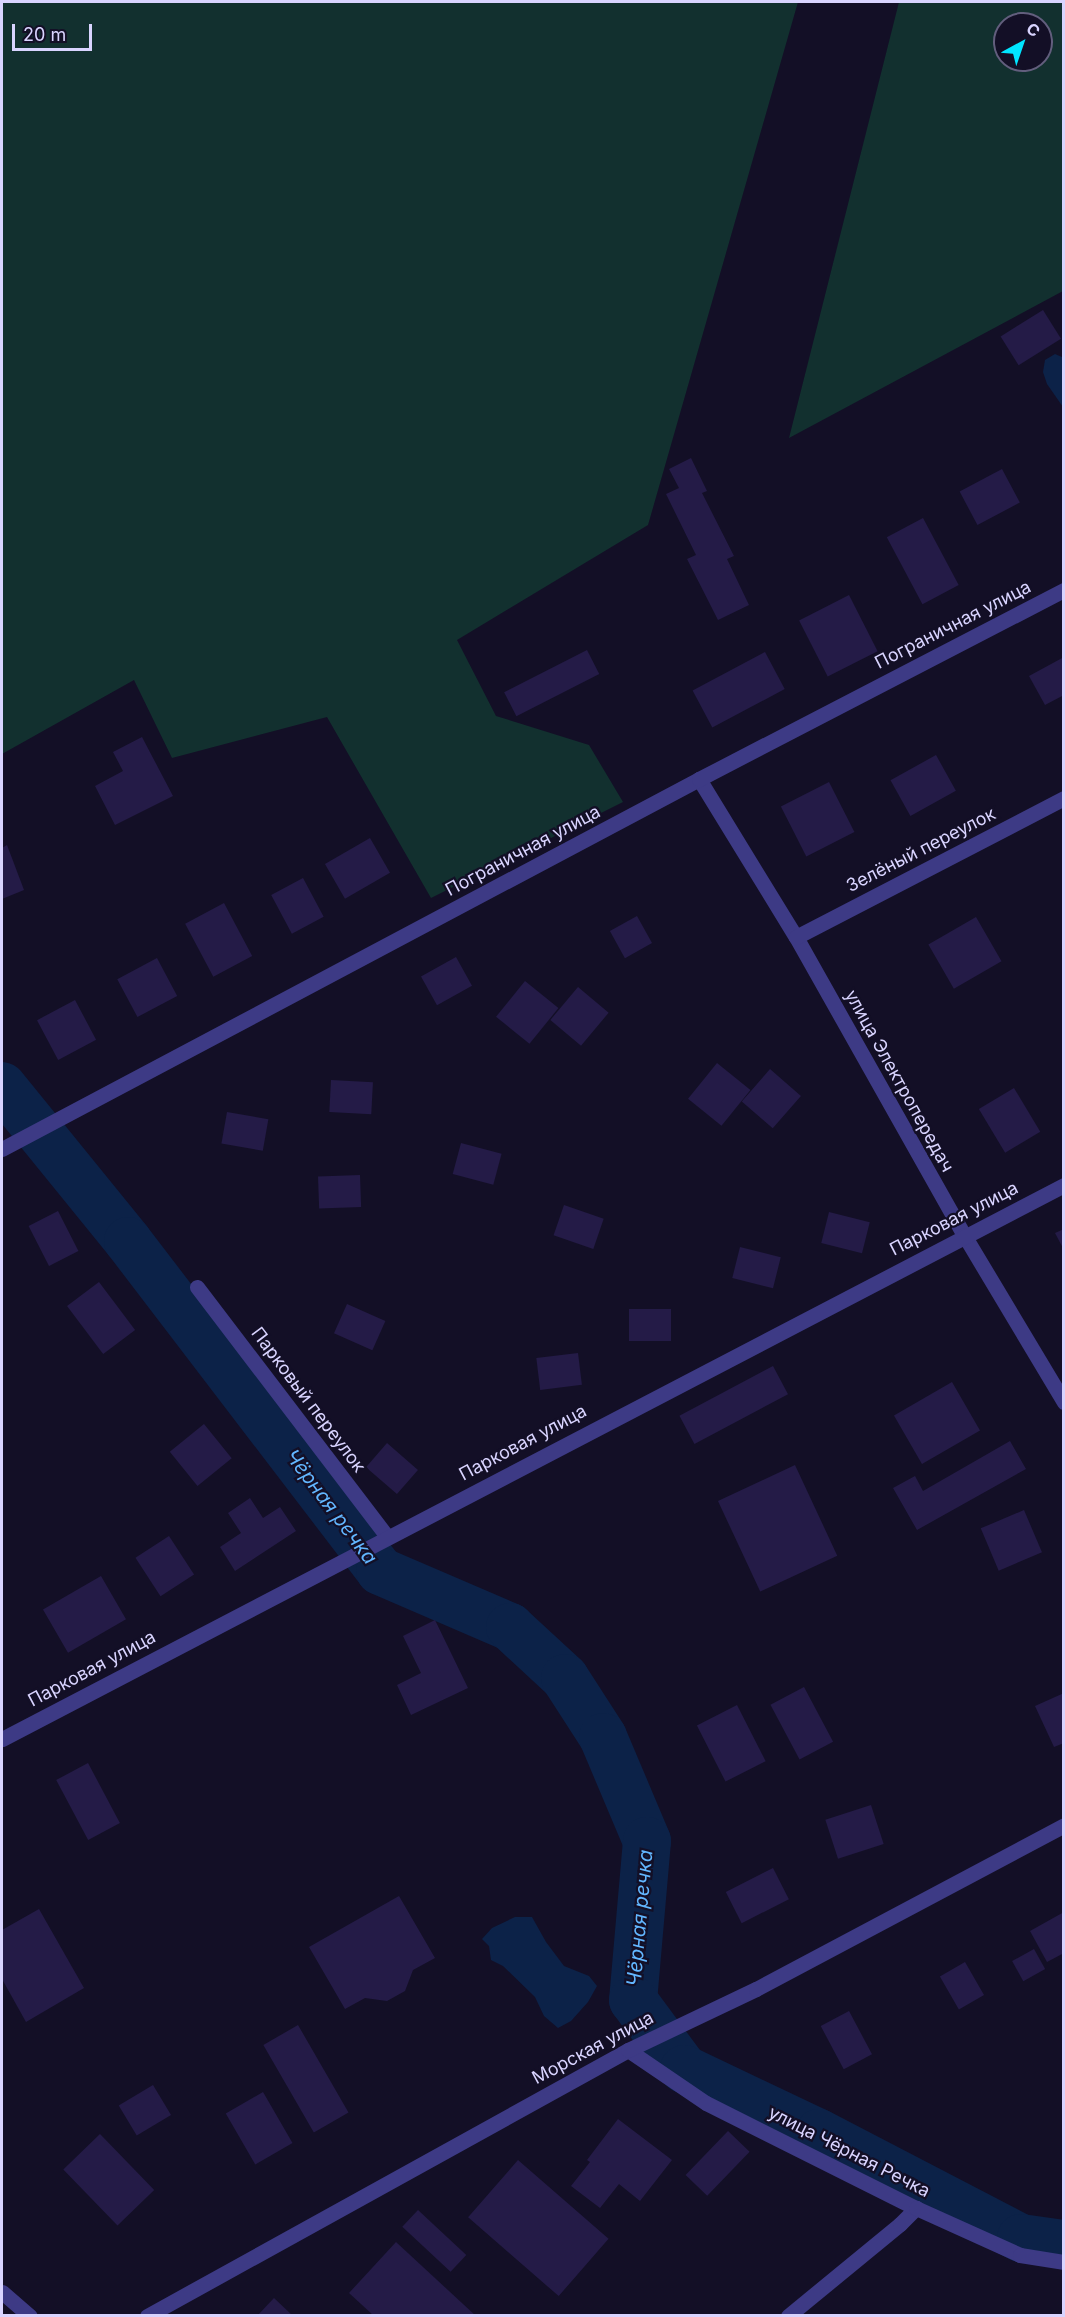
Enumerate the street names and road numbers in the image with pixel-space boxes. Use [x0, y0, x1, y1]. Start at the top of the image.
street label: Пограничная улица [871, 576, 1035, 674]
street label: Пограничная улица [442, 801, 604, 901]
street label: Зелёный переулок [843, 803, 999, 897]
street label: улица Электропередач [840, 986, 958, 1176]
street label: Парковая улица [886, 1177, 1022, 1261]
street label: Парковый переулок [246, 1323, 370, 1477]
street label: Парковая улица [456, 1400, 590, 1486]
street label: Парковая улица [25, 1626, 159, 1712]
street label: Морская улица [529, 2007, 657, 2089]
street label: улица Чёрная Речка [765, 2102, 933, 2202]

